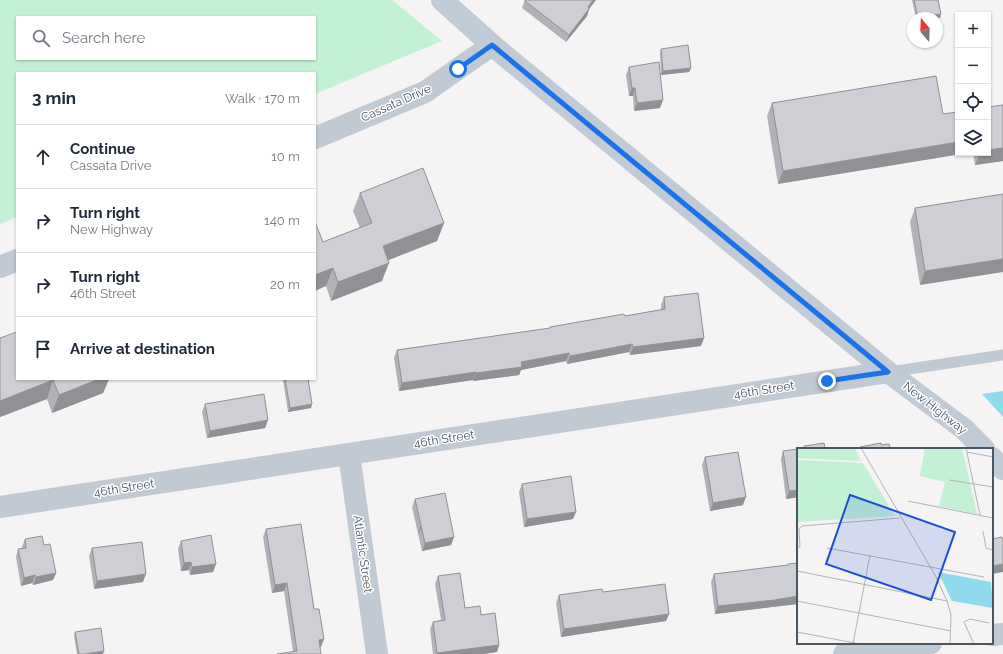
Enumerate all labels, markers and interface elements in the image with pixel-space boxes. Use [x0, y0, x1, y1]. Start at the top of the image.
north arrow [907, 12, 943, 48]
map controls [955, 12, 991, 156]
button: + [955, 12, 991, 48]
search box [16, 16, 316, 60]
icon: search [30, 27, 52, 49]
text: Search here [62, 29, 145, 47]
button: − [955, 48, 991, 84]
route start [449, 60, 467, 78]
street label: Cassata Drive [359, 81, 433, 125]
button: locate [955, 84, 991, 120]
text: 3 min [32, 88, 76, 108]
text: Walk · 170 m [225, 91, 300, 106]
button: layers [955, 120, 991, 156]
text: Continue [70, 140, 135, 158]
icon: ahead [32, 146, 54, 168]
text: 10 m [271, 149, 300, 164]
text: Cassata Drive [70, 158, 151, 173]
text: Turn right [70, 204, 140, 222]
icon: right [32, 210, 54, 232]
text: 140 m [264, 213, 300, 228]
text: New Highway [70, 222, 153, 237]
text: Turn right [70, 268, 140, 286]
icon: right [32, 274, 54, 296]
text: 20 m [270, 277, 300, 292]
text: 46th Street [70, 286, 136, 301]
icon: arrive [32, 338, 54, 360]
text: Arrive at destination [70, 340, 215, 358]
route end [818, 372, 836, 390]
street label: 46th Street [733, 378, 795, 402]
street label: New Highway [900, 379, 970, 437]
street label: 46th Street [413, 427, 475, 451]
inset map [797, 448, 993, 644]
street label: 46th Street [93, 476, 155, 500]
street label: Atlantic Street [351, 514, 375, 594]

